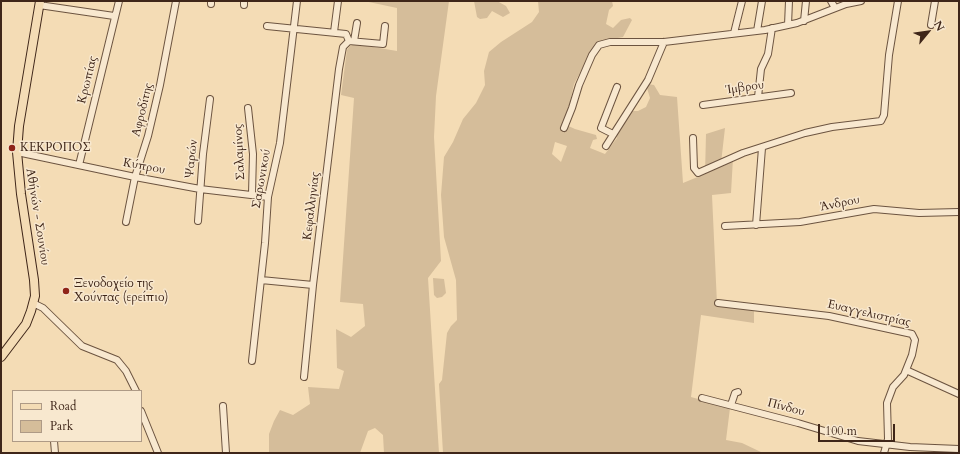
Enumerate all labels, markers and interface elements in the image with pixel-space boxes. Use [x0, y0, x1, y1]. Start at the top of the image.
north arrow [908, 12, 948, 52]
text: N [930, 18, 948, 34]
street label: Κρωπίας [75, 55, 101, 105]
street label: Ίμβρου [725, 78, 765, 98]
street label: Αφροδίτης [129, 82, 157, 138]
street label: Σαλαμίνος [231, 123, 249, 181]
street label: Ψαρών [183, 139, 201, 179]
place label: ΚΕΚΡΟΠΟΣ [20, 141, 91, 155]
marker: ΚΕΚΡΟΠΟΣ [7, 143, 17, 153]
street label: Σαρωνικού [250, 148, 274, 210]
street label: Κύπρου [122, 156, 166, 178]
street label: Αθήνών - Σουνίου [22, 168, 52, 266]
street label: Κεφαλληνίας [301, 171, 323, 241]
street label: Άνδρου [819, 193, 861, 215]
place label: Ξενοδοχείο της Χούντας (ερείπιο) [74, 277, 168, 305]
marker: Ξενοδοχείο της Χούντας (ερείπιο) [61, 286, 71, 296]
street label: Ευαγγελιστρίας [826, 297, 912, 331]
legend [12, 390, 142, 442]
street label: Πίνδου [766, 396, 806, 420]
text: Road [50, 398, 76, 414]
scale bar [820, 416, 897, 442]
text: Park [50, 418, 73, 434]
text: 100 m [825, 423, 857, 439]

